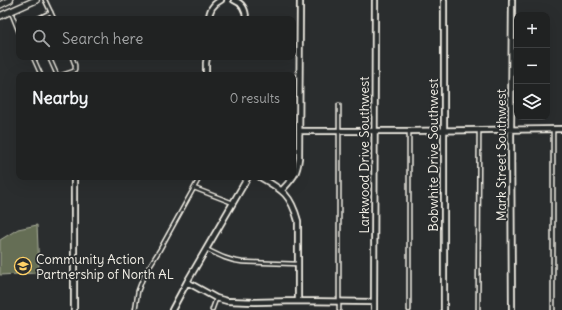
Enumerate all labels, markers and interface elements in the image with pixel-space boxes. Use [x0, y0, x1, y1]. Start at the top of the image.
map controls [514, 12, 550, 120]
button: + [514, 12, 550, 48]
search box [16, 16, 296, 60]
icon: search [30, 27, 52, 49]
text: Search here [62, 29, 143, 48]
button: − [514, 48, 550, 84]
street label: Larkwood Drive Southwest [356, 76, 373, 234]
street label: Bobwhite Drive Southwest [425, 78, 442, 232]
button: layers [514, 84, 550, 120]
text: Nearby [32, 87, 88, 109]
street label: Mark Street Southwest [493, 88, 510, 221]
text: 0 results [230, 90, 280, 107]
place label: Community Action Partnership of North AL [36, 251, 174, 283]
school or university icon: Community Action Partnership of North AL [13, 256, 33, 276]

